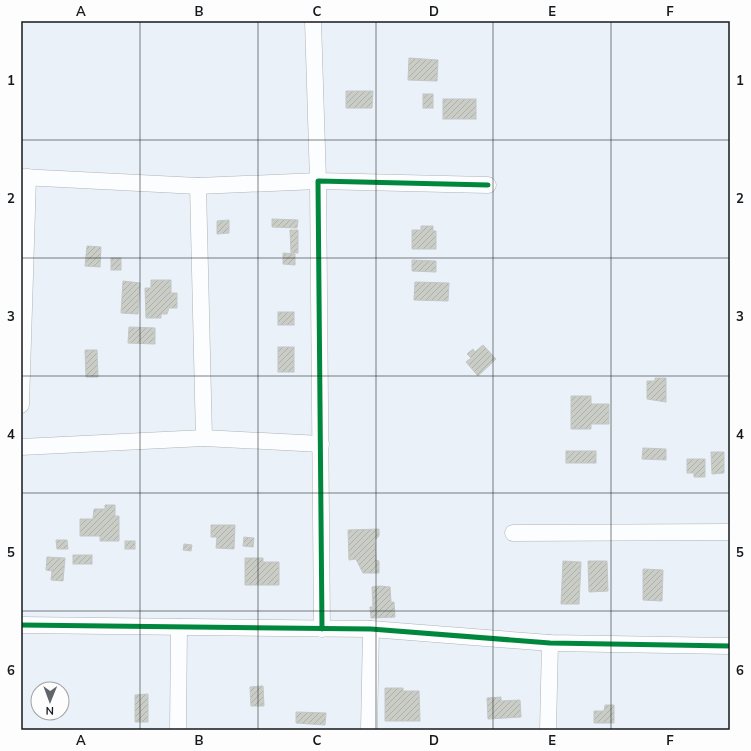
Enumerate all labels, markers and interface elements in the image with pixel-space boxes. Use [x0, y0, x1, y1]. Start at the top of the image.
text: A [76, 3, 86, 19]
text: B [195, 3, 204, 19]
text: C [313, 3, 322, 19]
text: D [429, 3, 439, 19]
text: E [548, 3, 556, 19]
text: F [666, 3, 674, 19]
text: 1 [7, 72, 15, 88]
text: 1 [736, 72, 744, 88]
text: 2 [7, 190, 15, 206]
text: 2 [736, 190, 744, 206]
text: 3 [7, 308, 15, 324]
text: 3 [736, 308, 744, 324]
text: 4 [7, 426, 15, 442]
text: 4 [736, 426, 744, 442]
text: 5 [7, 544, 15, 560]
text: 5 [736, 544, 744, 560]
text: 6 [7, 662, 15, 678]
text: 6 [736, 662, 744, 678]
north arrow [30, 681, 70, 721]
text: N [46, 704, 54, 718]
text: A [76, 732, 86, 748]
text: B [195, 732, 204, 748]
text: C [313, 732, 322, 748]
text: D [429, 732, 439, 748]
text: E [548, 732, 556, 748]
text: F [666, 732, 674, 748]

